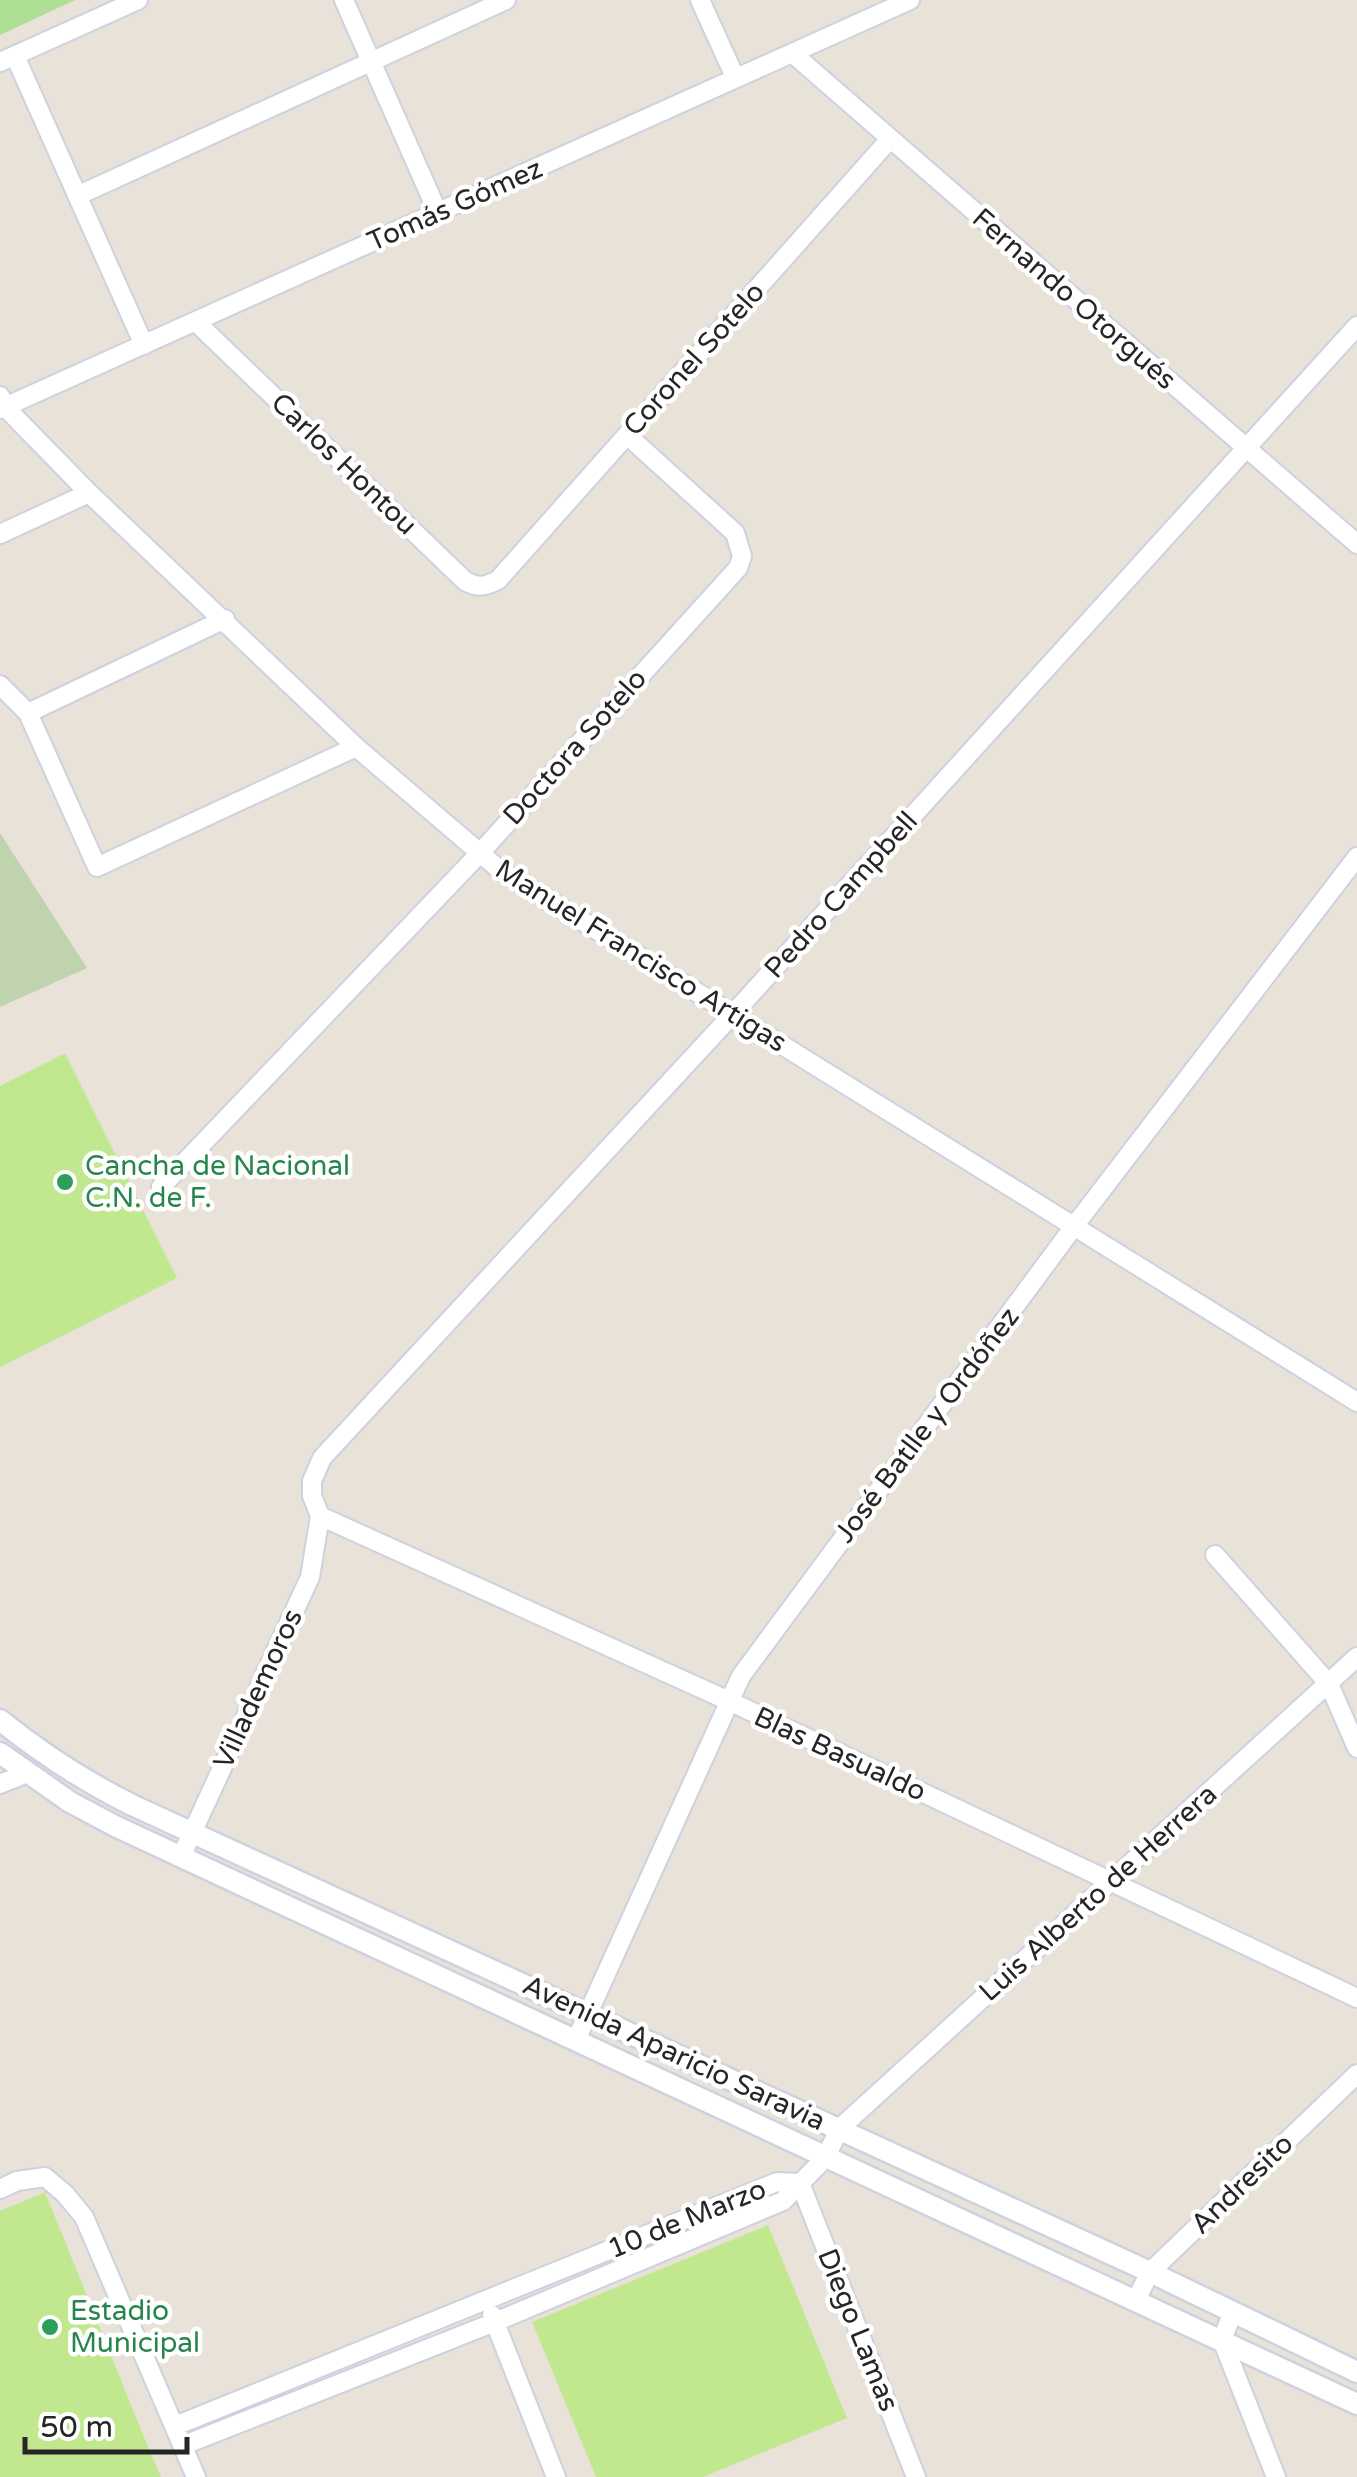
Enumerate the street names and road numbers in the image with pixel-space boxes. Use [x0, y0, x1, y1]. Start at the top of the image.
street label: Tomás Gómez [362, 151, 548, 259]
street label: Fernando Otorgués [965, 201, 1183, 397]
street label: Coronel Sotelo [616, 275, 772, 443]
street label: Carlos Hontou [264, 386, 424, 542]
street label: Doctora Sotelo [496, 662, 654, 832]
street label: Pedro Campbell [757, 805, 925, 985]
street label: Manuel Francisco Artigas [489, 852, 793, 1060]
street label: José Batlle y Ordóñez [827, 1301, 1027, 1549]
street label: Villademoros [206, 1603, 310, 1775]
street label: Blas Basualdo [749, 1699, 931, 1809]
street label: Luis Alberto de Herrera [972, 1777, 1224, 2009]
street label: Avenida Aparicio Saravia [517, 1968, 831, 2138]
street label: Andresito [1184, 2127, 1300, 2241]
street label: 10 de Marzo [603, 2172, 771, 2266]
street label: Diego Lamas [810, 2244, 906, 2416]

